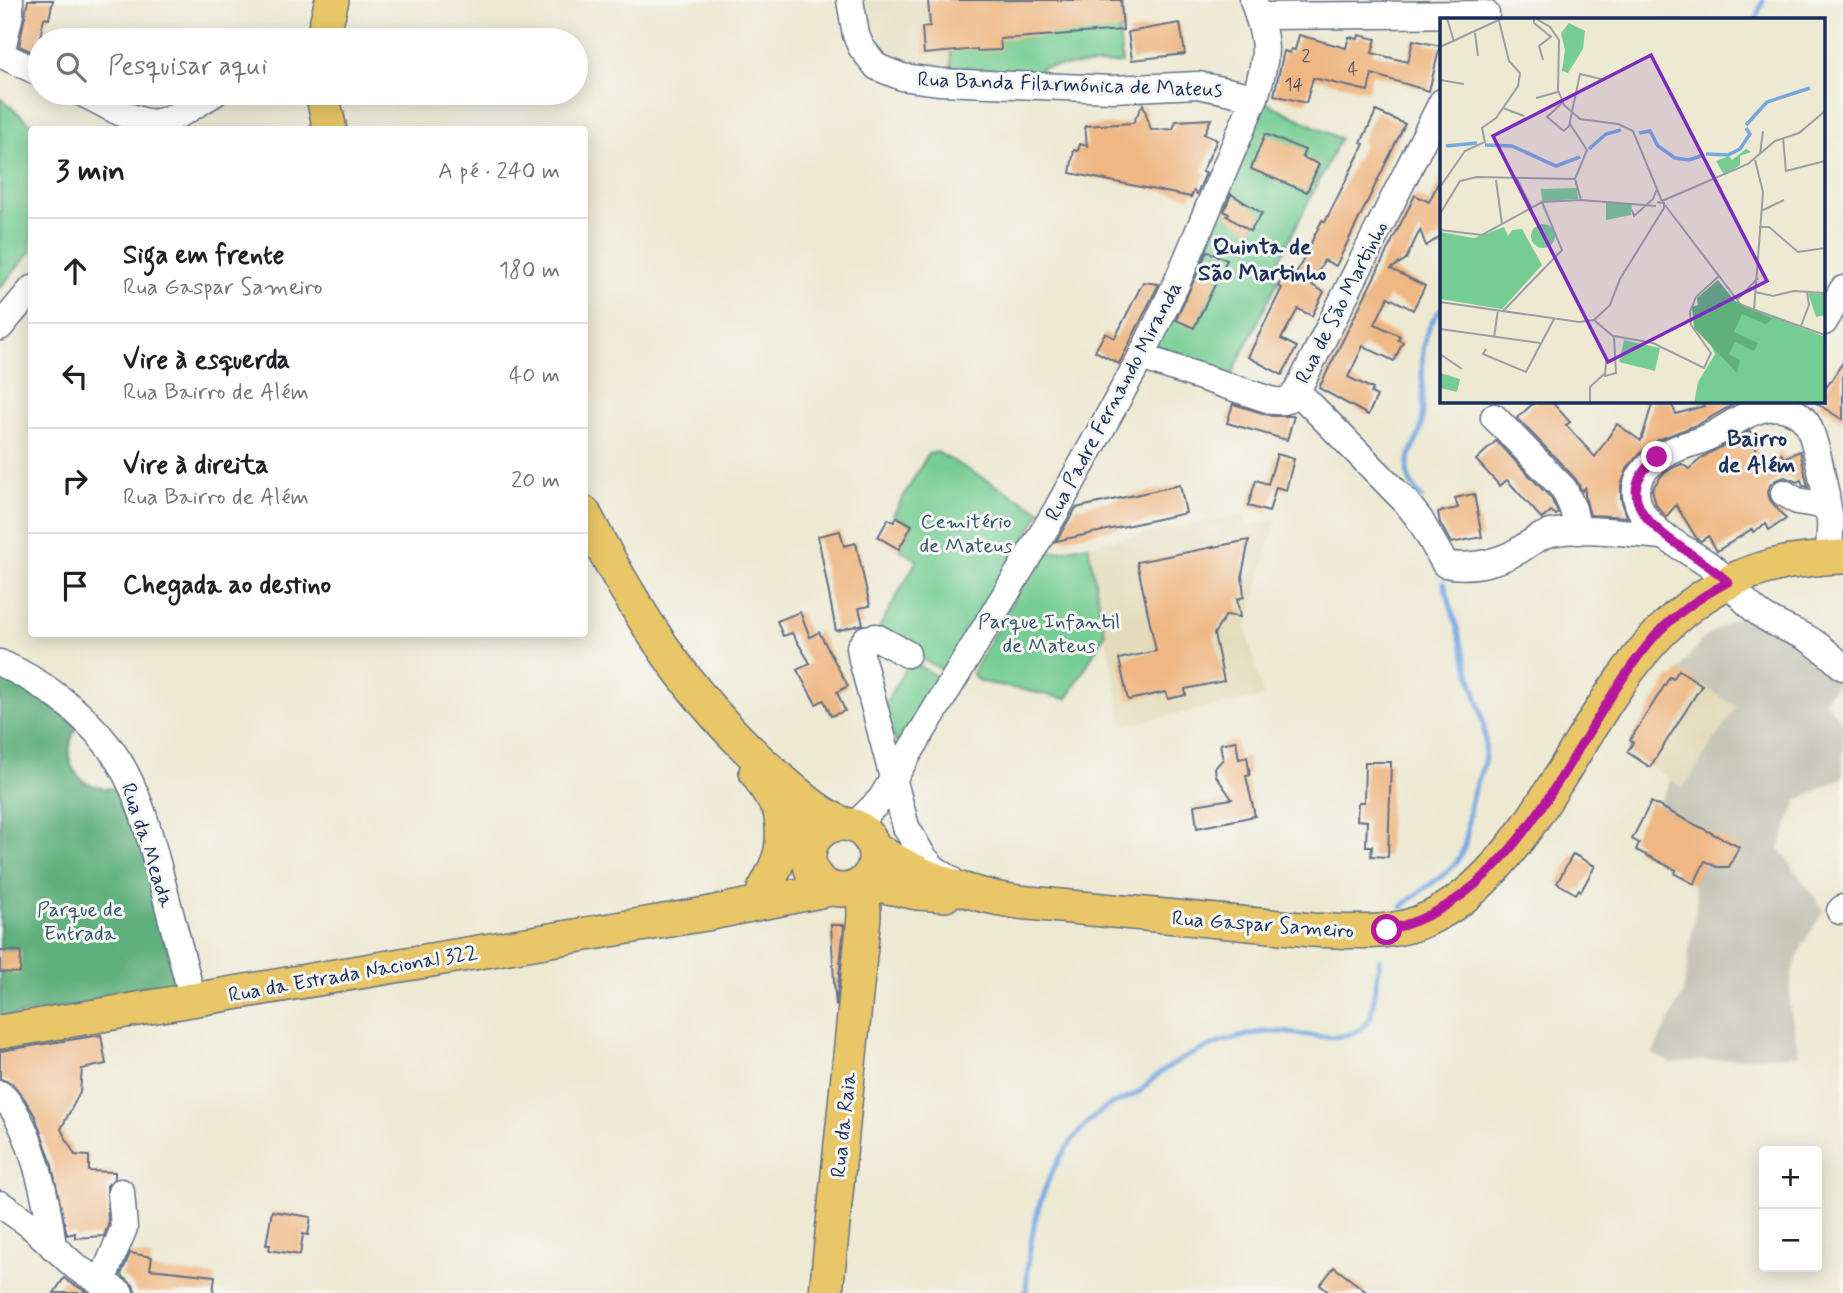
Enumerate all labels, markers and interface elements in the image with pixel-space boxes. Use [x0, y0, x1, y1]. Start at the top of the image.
inset map [1440, 18, 1826, 402]
search box [28, 28, 588, 105]
house number: 2 [1302, 44, 1311, 68]
icon: search [52, 48, 90, 86]
text: Pesquisar aqui [108, 50, 267, 84]
house number: 4 [1348, 58, 1358, 82]
street label: Rua Banda Filarmónica de Mateus [917, 66, 1223, 104]
house number: 14 [1285, 73, 1304, 97]
text: 3 min [56, 152, 125, 191]
text: A pé · 240 m [438, 157, 560, 187]
street label: Rua de São Martinho [1289, 216, 1395, 389]
district label: Quinta de São Martinho [1198, 233, 1326, 289]
text: Siga em frente [123, 239, 284, 273]
icon: ahead [56, 252, 94, 290]
text: 180 m [499, 256, 560, 286]
text: Rua Gaspar Sameiro [123, 273, 323, 303]
street label: Rua Padre Fernando Miranda [1039, 277, 1189, 526]
text: Vire à esquerda [123, 344, 290, 378]
icon: left [56, 357, 94, 395]
text: 40 m [509, 361, 560, 391]
text: Rua Bairro de Além [123, 378, 309, 408]
district label: Bairro de Além [1719, 425, 1795, 481]
route end [1641, 441, 1672, 472]
text: Vire à direita [123, 449, 269, 483]
icon: right [56, 462, 94, 500]
text: 20 m [511, 466, 560, 496]
text: Rua Bairro de Além [123, 483, 309, 513]
park label: Cemitério de Mateus [919, 508, 1013, 560]
icon: arrive [56, 567, 94, 605]
text: Chegada ao destino [123, 569, 331, 603]
park label: Parque Infantil de Mateus [978, 608, 1120, 660]
street label: Rua da Meada [114, 780, 180, 911]
park label: Parque de Entrada [37, 896, 123, 948]
street label: Rua Gaspar Sameiro [1171, 905, 1355, 945]
route start [1371, 914, 1402, 945]
street label: Rua da Estrada Nacional 322 [226, 938, 480, 1010]
street label: Rua da Raia [825, 1071, 863, 1179]
map controls [1759, 1146, 1822, 1272]
button: + [1759, 1146, 1822, 1209]
button: − [1759, 1209, 1822, 1272]

